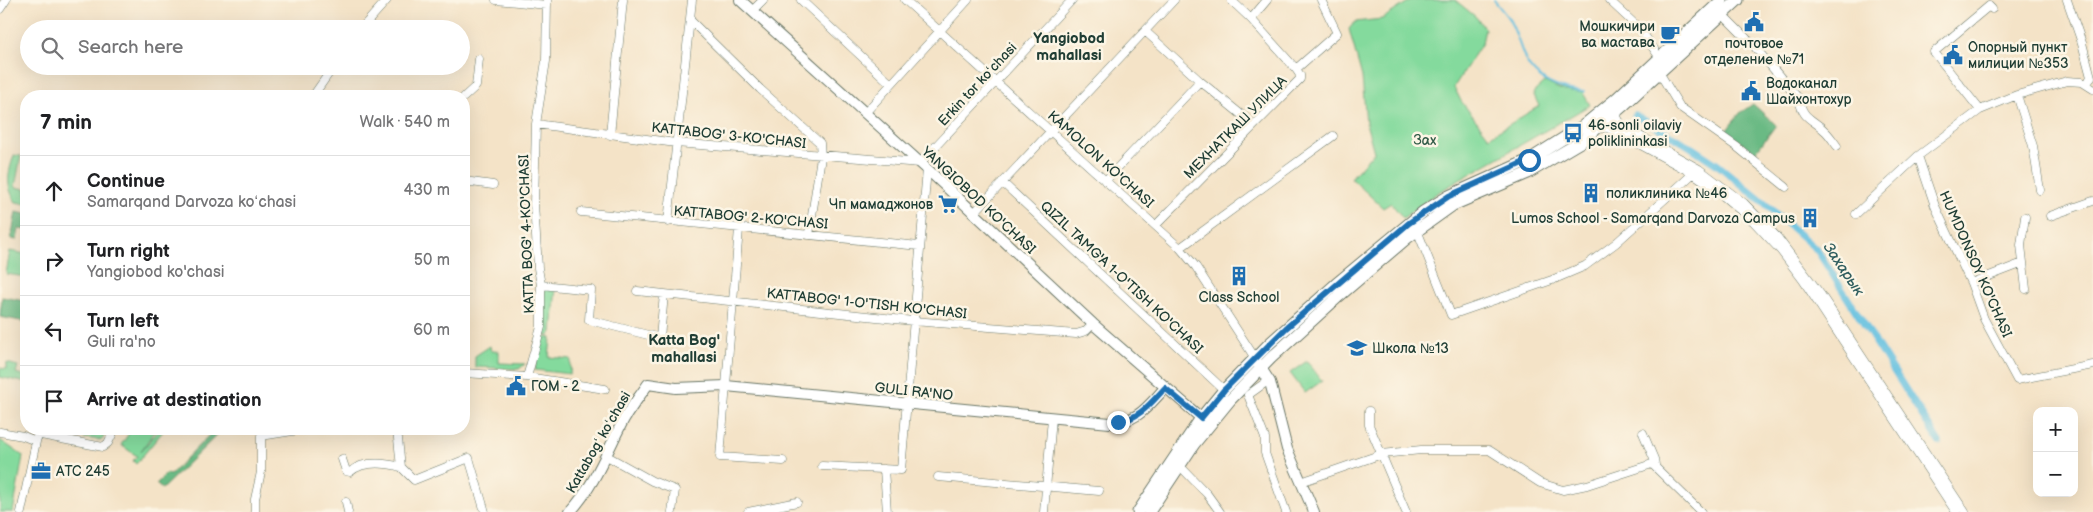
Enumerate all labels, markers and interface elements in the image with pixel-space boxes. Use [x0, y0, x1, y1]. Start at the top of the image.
public building icon: почтовое отделение №71 [1743, 11, 1765, 33]
place label: Мошкичири ва мастава [1579, 18, 1656, 51]
search box [20, 20, 470, 75]
cafe icon: Мошкичири ва мастава [1659, 23, 1681, 45]
district label: Yangiobod mahallasi [1033, 29, 1105, 65]
icon: search [38, 34, 66, 62]
place label: почтовое отделение №71 [1704, 35, 1804, 68]
text: Search here [78, 36, 183, 59]
street label: Erkin tor koʻchasi [934, 39, 1020, 130]
place label: Опорный пункт милиции №353 [1968, 39, 2069, 72]
public building icon: Опорный пункт милиции №353 [1942, 44, 1964, 66]
street label: МЕХНАТКАШ УЛИЦА [1180, 72, 1291, 182]
place label: Водоканал Шайхонтохур [1766, 75, 1851, 108]
public building icon: Водоканал Шайхонтохур [1740, 80, 1762, 102]
street label: KAMOLON KO'CHASI [1044, 107, 1157, 212]
text: 7 min [40, 110, 92, 135]
text: Walk · 540 m [360, 113, 450, 132]
place label: 46-sonli oilaviy poliklininkasi [1588, 117, 1682, 150]
street label: KATTABOG' 3-KO'CHASI [651, 119, 807, 152]
bus stop icon: 46-sonli oilaviy poliklininkasi [1562, 122, 1584, 144]
park label: Зах [1414, 132, 1437, 149]
street label: YANGIOBOD KO'CHASI [917, 142, 1039, 258]
route start [1518, 149, 1541, 172]
street label: KATTA BOG' 4-KO'CHASI [515, 154, 538, 314]
text: Continue [87, 170, 165, 193]
icon: ahead [40, 177, 68, 205]
text: 430 m [403, 181, 450, 200]
building icon: поликлиника №46 [1580, 182, 1602, 204]
place label: поликлиника №46 [1606, 185, 1728, 202]
street label: HUMDONSOY KO'CHASI [1936, 188, 2016, 340]
text: Samarqand Darvoza koʻchasi [87, 193, 296, 212]
supermarket icon: Чп мамаджонов [937, 193, 959, 215]
place label: Чп мамаджонов [829, 196, 934, 213]
street label: QIZIL TAMG'A 1-O'TISH KO'CHASI [1037, 197, 1206, 357]
street label: KATTABOG' 2-KO'CHASI [673, 202, 829, 233]
building icon: Lumos School - Samarqand Darvoza Campus [1799, 207, 1821, 229]
place label: Lumos School - Samarqand Darvoza Campus [1511, 210, 1795, 227]
water label: Захарык [1819, 239, 1869, 301]
text: Turn right [87, 240, 170, 263]
icon: right [40, 247, 68, 275]
text: 50 m [414, 251, 450, 270]
text: Yangiobod ko'chasi [87, 263, 225, 282]
building icon: Class School [1228, 265, 1250, 287]
street label: KATTABOG' 1-O'TISH KO'CHASI [766, 285, 968, 322]
place label: Class School [1199, 289, 1279, 306]
text: Turn left [87, 310, 159, 333]
icon: left [40, 317, 68, 345]
text: 60 m [413, 321, 450, 340]
district label: Katta Bog' mahallasi [648, 331, 720, 367]
text: Guli ra'no [87, 333, 156, 352]
school or university icon: Школа №13 [1346, 337, 1368, 359]
place label: Школа №13 [1372, 340, 1449, 357]
public building icon: ГОМ - 2 [505, 375, 527, 397]
place label: ГОМ - 2 [531, 378, 580, 395]
street label: GULI RA'NO [874, 379, 954, 404]
icon: arrive [40, 387, 68, 415]
street label: Kattabogʻ koʻchasi [562, 388, 634, 496]
text: Arrive at destination [87, 389, 262, 412]
map controls [2033, 407, 2078, 497]
button: + [2033, 407, 2078, 452]
route end [1107, 411, 1130, 434]
button: − [2033, 452, 2078, 497]
office icon: АТС 245 [30, 460, 52, 482]
place label: АТС 245 [55, 463, 110, 480]

